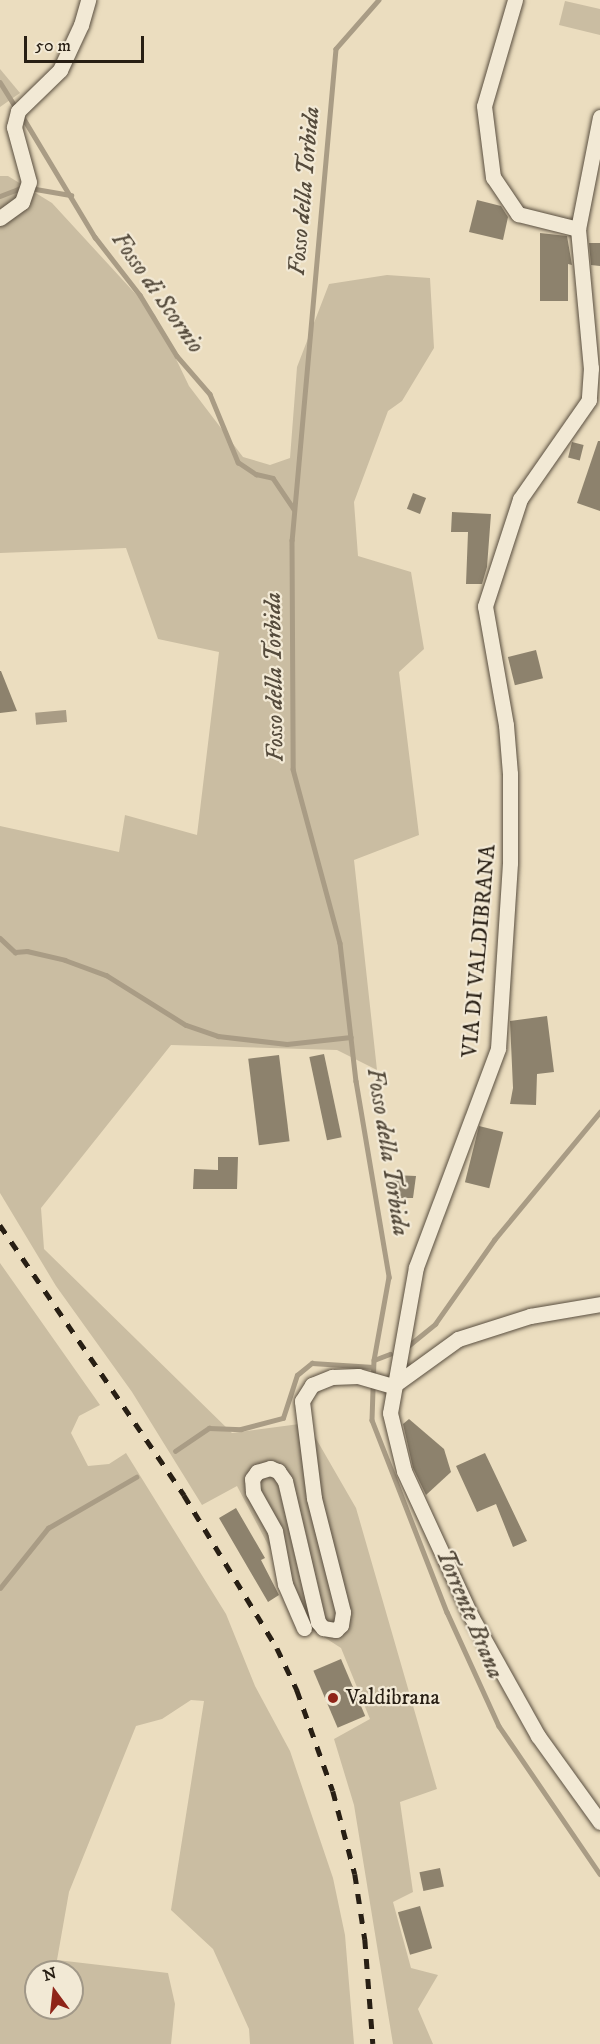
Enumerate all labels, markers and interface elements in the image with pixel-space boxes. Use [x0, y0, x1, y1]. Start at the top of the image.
scale bar [27, 24, 147, 62]
text: 50 m [35, 35, 71, 57]
water label: Fosso della Torbida [283, 105, 327, 277]
water label: Fosso di Scornio [105, 227, 209, 359]
water label: Fosso della Torbida [259, 592, 291, 762]
street label: VIA DI VALDIBRANA [457, 843, 501, 1059]
water label: Fosso della Torbida [360, 1066, 414, 1238]
water label: Torrente Brana [429, 1545, 509, 1683]
place label: Valdibrana [346, 1685, 440, 1711]
marker: Valdibrana [324, 1689, 342, 1707]
north arrow [24, 1960, 84, 2020]
text: N [41, 1963, 59, 1986]

